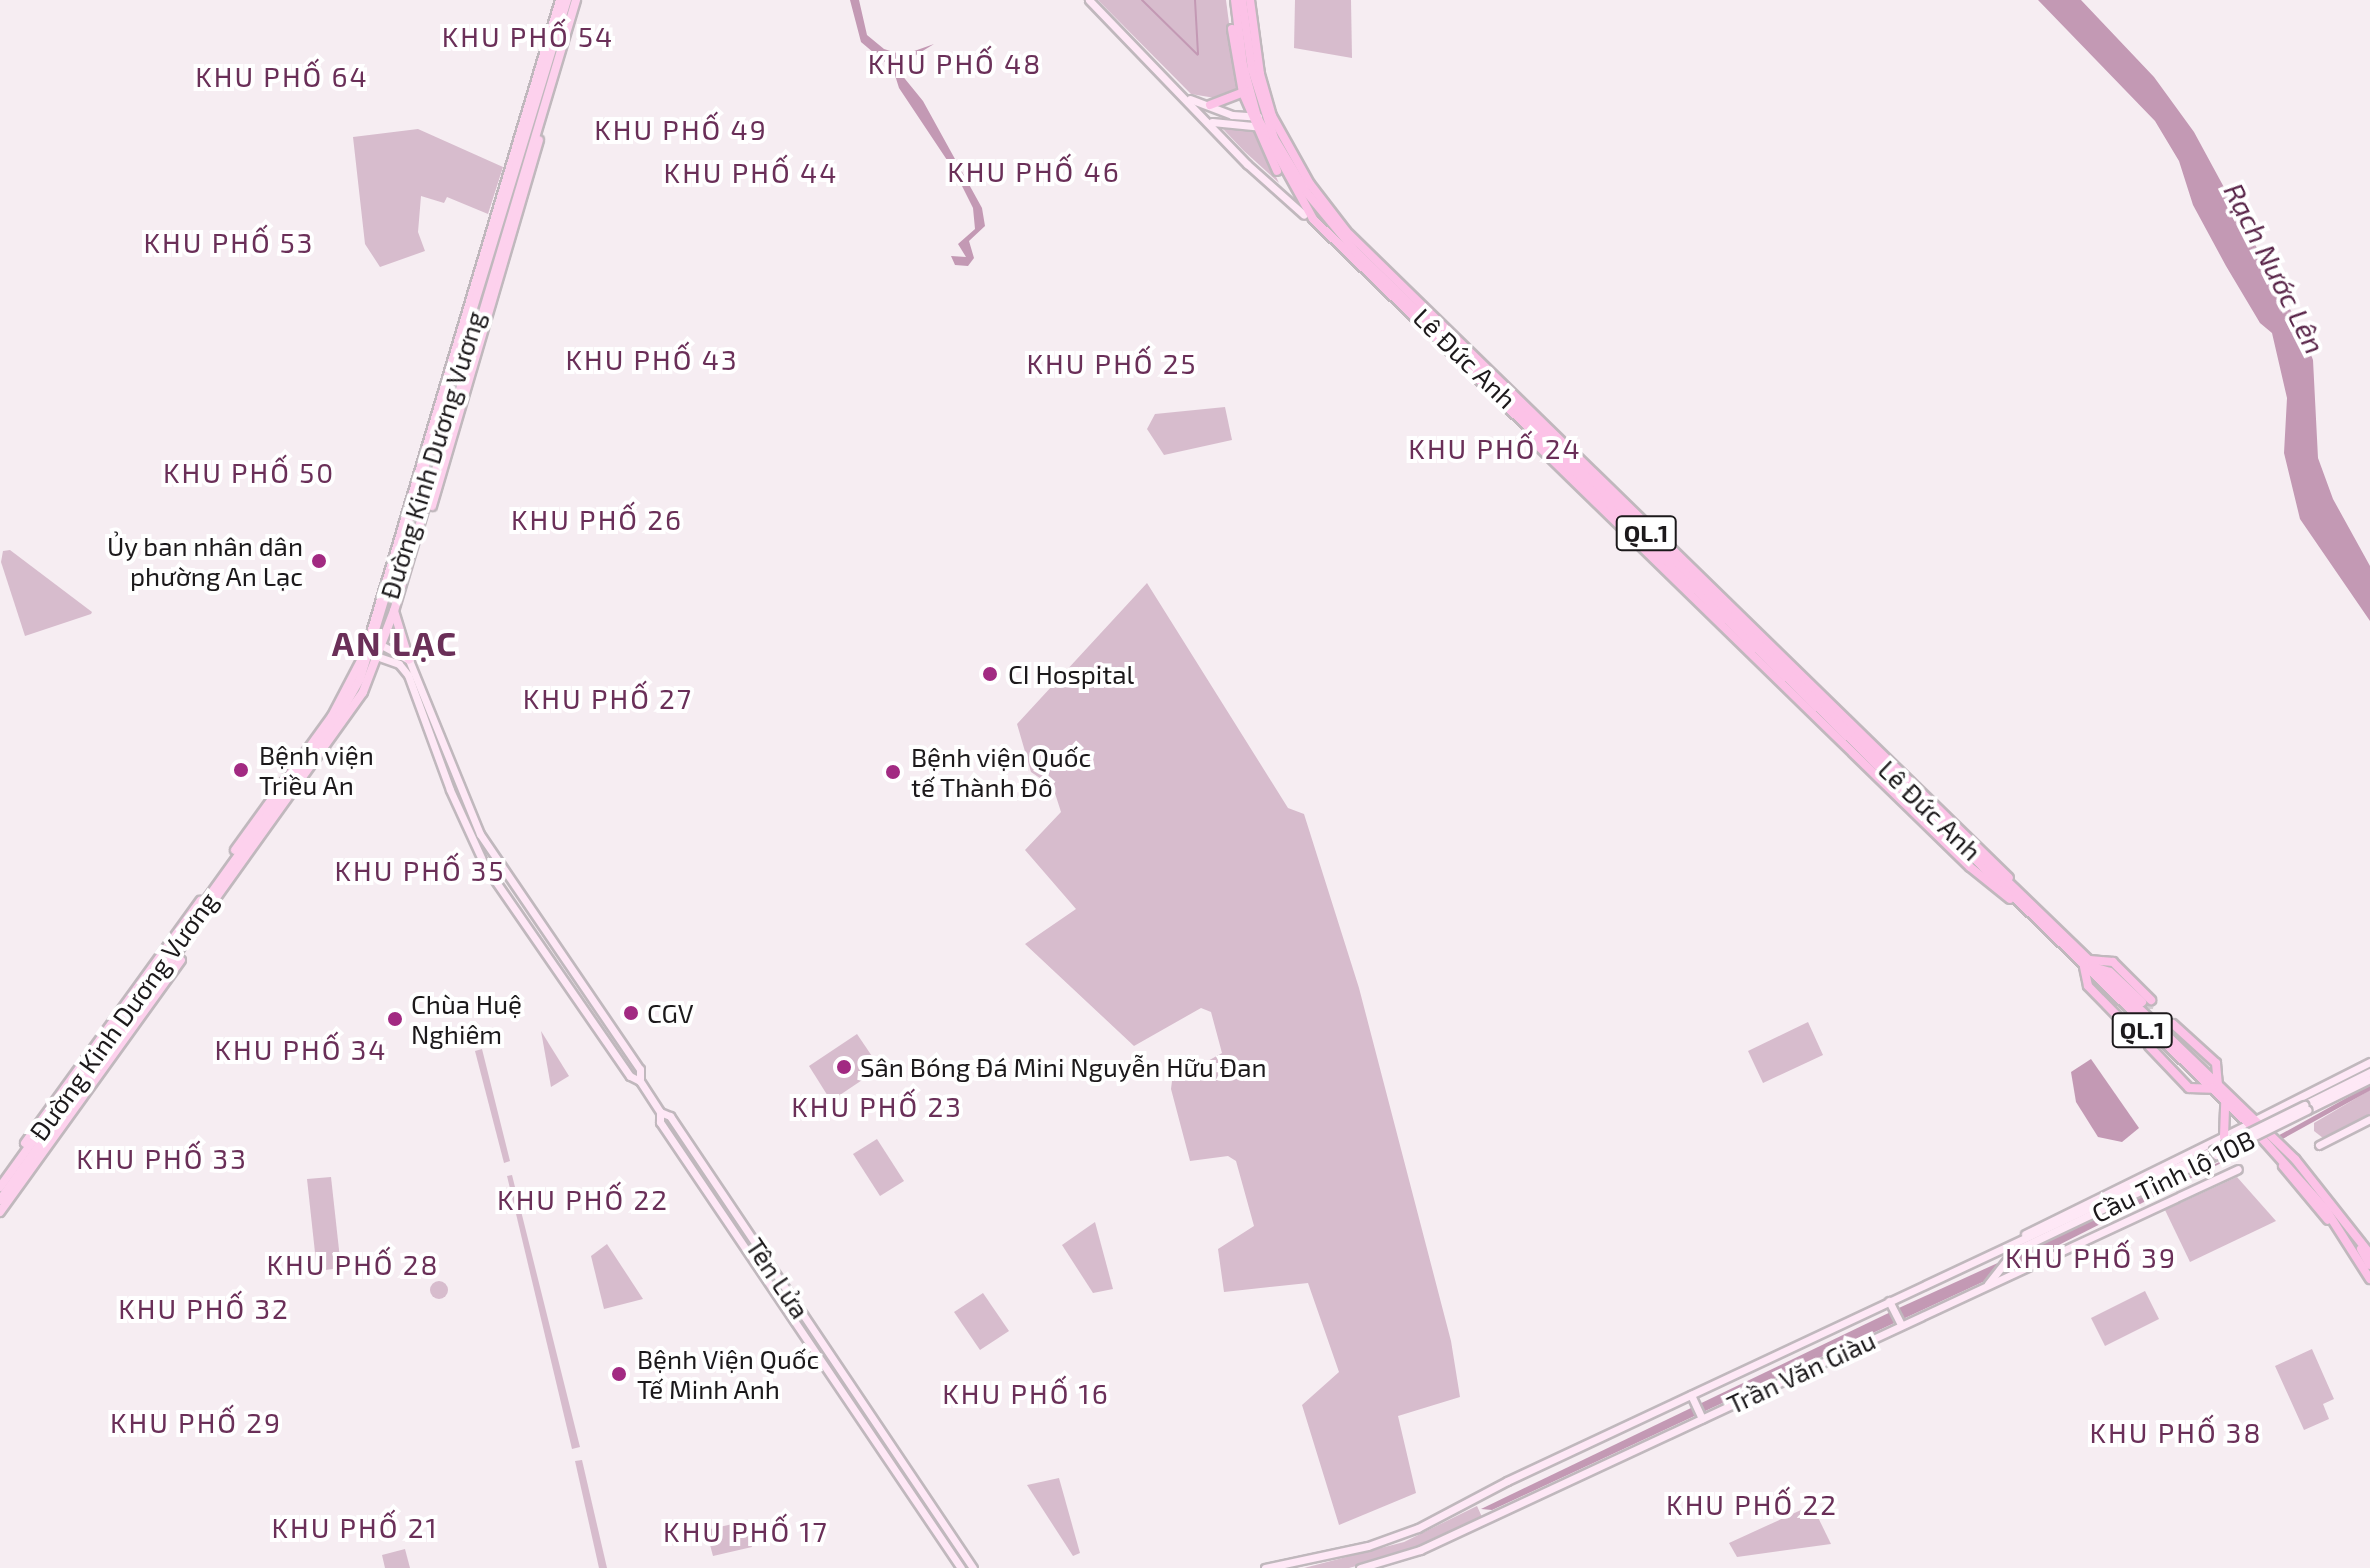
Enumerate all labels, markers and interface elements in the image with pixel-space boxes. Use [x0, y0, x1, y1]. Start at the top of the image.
district label: KHU PHỐ 54 [442, 19, 614, 53]
district label: KHU PHỐ 48 [868, 46, 1042, 80]
district label: KHU PHỐ 64 [195, 59, 369, 93]
district label: KHU PHỐ 49 [594, 112, 768, 146]
district label: KHU PHỐ 46 [947, 154, 1121, 188]
district label: KHU PHỐ 44 [664, 155, 838, 189]
water label: Rạch Nước Lên [2218, 177, 2332, 359]
district label: KHU PHỐ 53 [144, 225, 314, 259]
street label: Lê Đức Anh [1407, 301, 1523, 415]
street label: Đường Kinh Dương Vương [373, 307, 491, 603]
district label: KHU PHỐ 43 [565, 342, 739, 376]
district label: KHU PHỐ 25 [1026, 346, 1198, 380]
district label: KHU PHỐ 24 [1408, 431, 1582, 465]
district label: KHU PHỐ 50 [163, 455, 335, 489]
district label: KHU PHỐ 26 [511, 502, 683, 536]
road number: QL.1 [1614, 513, 1678, 553]
place label: Ủy ban nhân dân phường An Lạc [106, 530, 303, 592]
marker: Ủy ban nhân dân phường An Lạc [310, 552, 328, 570]
district label: AN LẠC [332, 623, 458, 663]
place label: CI Hospital [1008, 658, 1134, 690]
marker: CI Hospital [979, 663, 1001, 685]
district label: KHU PHỐ 27 [523, 681, 693, 715]
place label: Bệnh viện Triều An [259, 739, 374, 800]
place label: Bệnh viện Quốc tế Thành Đô [911, 741, 1092, 802]
street label: Lê Đức Anh [1872, 753, 1988, 867]
marker: Bệnh viện Triều An [230, 759, 252, 781]
marker: Bệnh viện Quốc tế Thành Đô [882, 761, 904, 783]
district label: KHU PHỐ 35 [335, 853, 505, 887]
street label: Đường Kinh Dương Vương [22, 886, 224, 1146]
place label: Chùa Huệ Nghiêm [411, 988, 522, 1050]
place label: CGV [647, 997, 694, 1029]
marker: CGV [622, 1004, 640, 1022]
marker: Chùa Huệ Nghiêm [386, 1010, 404, 1028]
road number: QL.1 [2110, 1010, 2174, 1050]
district label: KHU PHỐ 34 [214, 1032, 388, 1066]
place label: Sân Bóng Đá Mini Nguyễn Hữu Đan [860, 1051, 1267, 1083]
marker: Sân Bóng Đá Mini Nguyễn Hữu Đan [835, 1058, 853, 1076]
district label: KHU PHỐ 23 [791, 1089, 963, 1123]
street label: Cầu Tỉnh lộ 10B [2086, 1123, 2260, 1229]
district label: KHU PHỐ 33 [76, 1141, 248, 1175]
district label: KHU PHỐ 22 [497, 1182, 669, 1216]
street label: Tên Lửa [740, 1232, 816, 1324]
district label: KHU PHỐ 39 [2005, 1240, 2177, 1274]
district label: KHU PHỐ 28 [266, 1247, 440, 1281]
district label: KHU PHỐ 32 [118, 1291, 290, 1325]
street label: Trần Văn Giàu [1722, 1324, 1880, 1420]
place label: Bệnh Viện Quốc Tế Minh Anh [637, 1343, 820, 1404]
marker: Bệnh Viện Quốc Tế Minh Anh [608, 1363, 630, 1385]
district label: KHU PHỐ 16 [942, 1376, 1110, 1410]
district label: KHU PHỐ 29 [110, 1405, 282, 1439]
district label: KHU PHỐ 38 [2090, 1415, 2262, 1449]
district label: KHU PHỐ 22 [1666, 1487, 1838, 1521]
district label: KHU PHỐ 21 [271, 1510, 439, 1544]
district label: KHU PHỐ 17 [663, 1514, 829, 1548]

